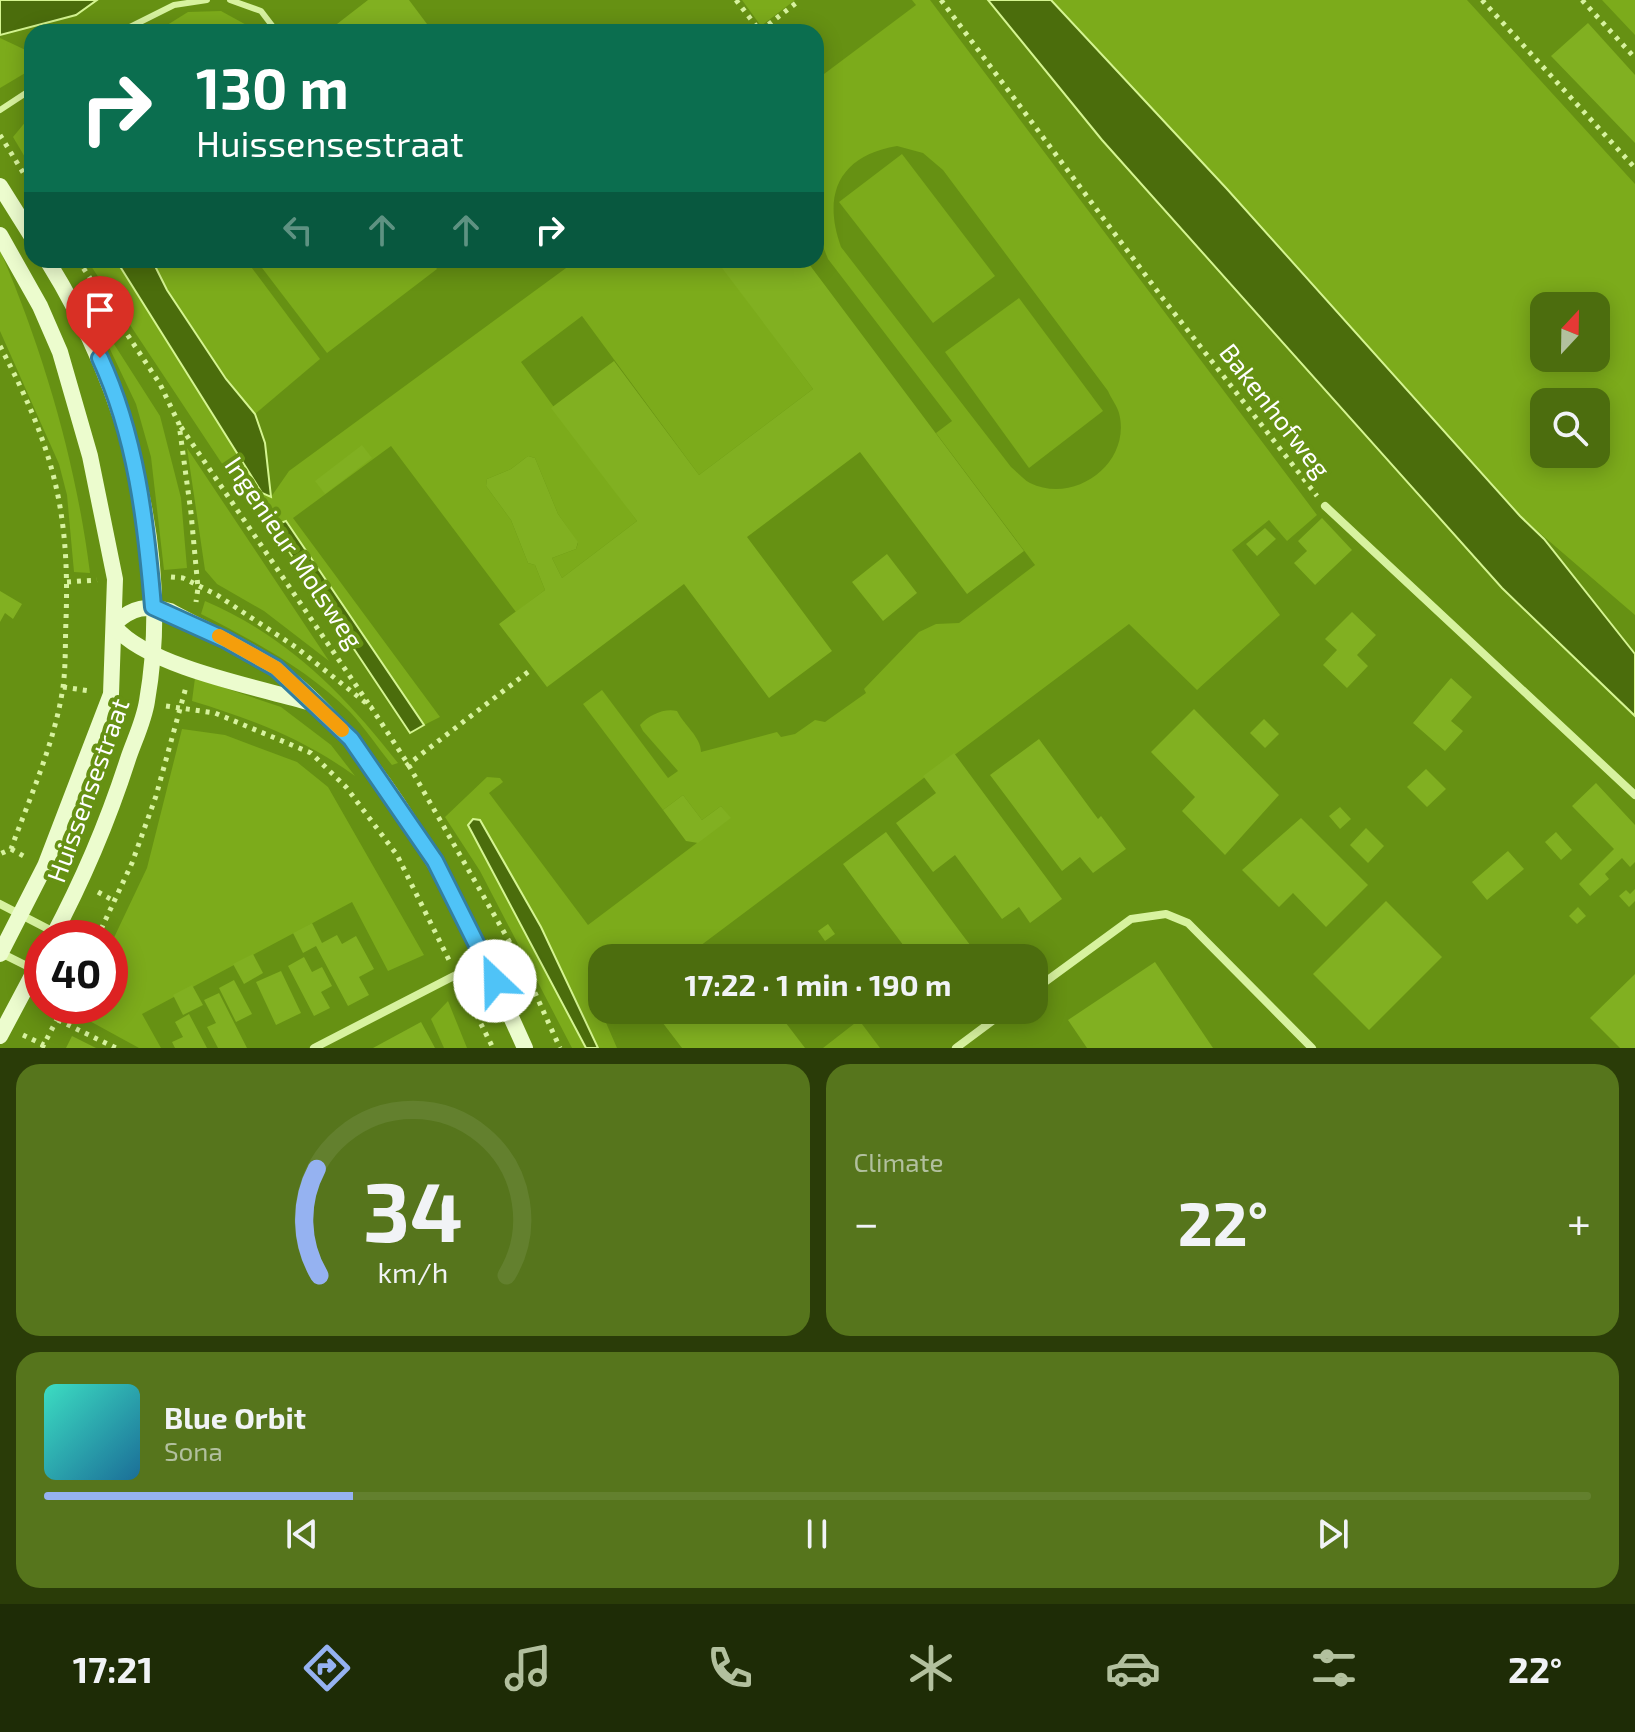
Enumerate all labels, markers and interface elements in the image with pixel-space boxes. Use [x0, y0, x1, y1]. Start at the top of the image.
text: 130 m [196, 53, 349, 120]
icon: right [64, 56, 168, 160]
text: Huissensestraat [196, 121, 464, 164]
icon: left [276, 208, 320, 252]
icon: ahead [360, 208, 404, 252]
icon: ahead [444, 208, 488, 252]
icon: right [528, 208, 572, 252]
pin [66, 276, 134, 358]
icon: arrive [78, 288, 122, 332]
north arrow [1530, 292, 1610, 372]
map controls [1530, 292, 1610, 468]
street label: Bakenhofweg [1214, 337, 1338, 483]
button: search [1530, 388, 1610, 468]
street label: Ingenieur Molsweg [219, 450, 371, 654]
street label: Huissensestraat [39, 694, 135, 886]
speed limit sign: 40 [24, 920, 128, 1024]
position arrow [453, 939, 537, 1023]
text: 17:22 · 1 min · 190 m [684, 966, 952, 1002]
text: Climate [854, 1146, 943, 1177]
text: 34 [363, 1159, 463, 1259]
text: 22° [1178, 1186, 1268, 1258]
text: − [854, 1195, 879, 1248]
text: + [1567, 1195, 1591, 1248]
text: km/h [377, 1254, 448, 1289]
text: Blue Orbit [164, 1399, 306, 1435]
text: Sona [164, 1435, 223, 1466]
icon: previous [280, 1512, 324, 1556]
icon: pause [795, 1512, 839, 1556]
icon: next [1311, 1512, 1355, 1556]
icon: directions [299, 1640, 355, 1696]
icon: music [500, 1640, 556, 1696]
icon: phone [702, 1640, 758, 1696]
icon: climate [903, 1640, 959, 1696]
icon: car [1105, 1640, 1161, 1696]
icon: filters [1306, 1640, 1362, 1696]
text: 17:21 [73, 1647, 153, 1690]
text: 22° [1508, 1647, 1562, 1690]

